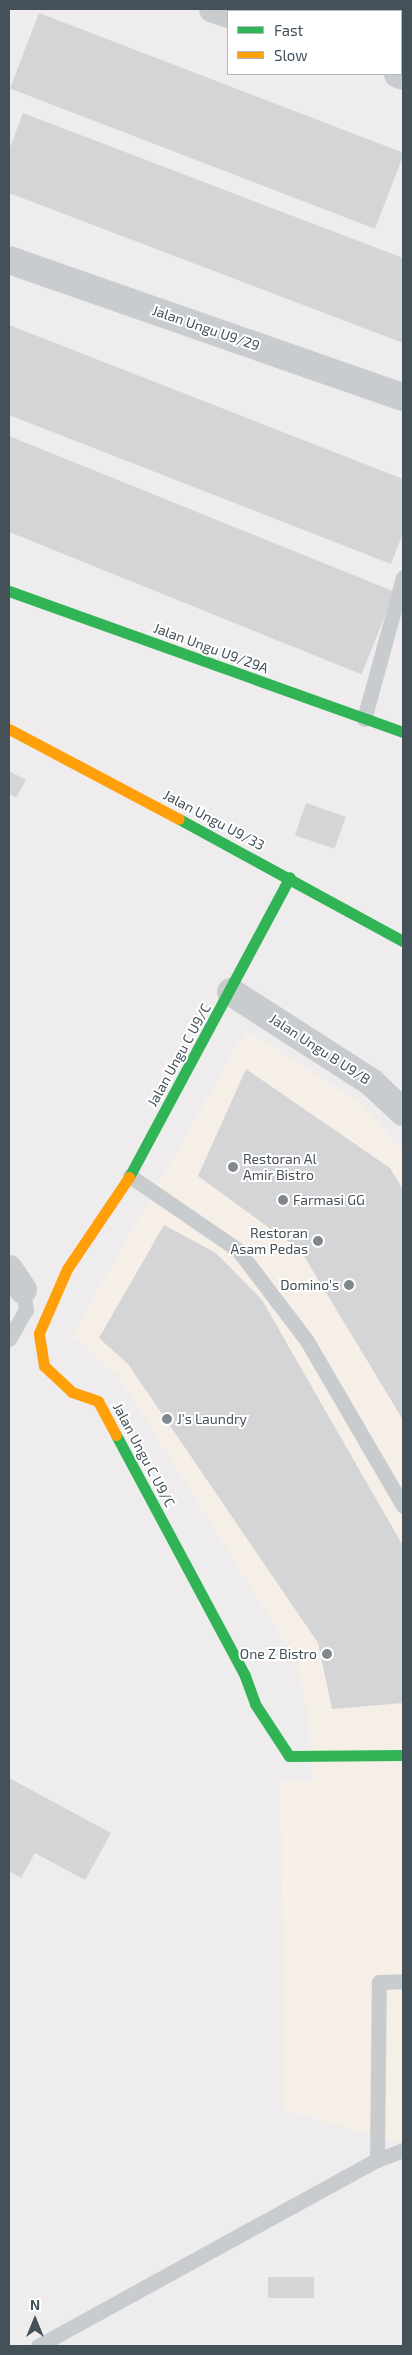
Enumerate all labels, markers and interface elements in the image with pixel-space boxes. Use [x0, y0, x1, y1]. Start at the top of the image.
legend [227, 10, 402, 75]
text: Fast [274, 21, 303, 39]
text: Slow [274, 46, 308, 64]
street label: Jalan Ungu U9/29 [150, 302, 262, 354]
street label: Jalan Ungu U9/29A [151, 619, 271, 677]
street label: Jalan Ungu U9/33 [161, 786, 267, 854]
street label: Jalan Ungu C U9/C [144, 1000, 214, 1110]
street label: Jalan Ungu B U9/B [266, 1010, 374, 1088]
place label: Restoran Al Amir Bistro [243, 1151, 317, 1184]
marker: Restoran Al Amir Bistro [227, 1161, 239, 1173]
place label: Farmasi GG [293, 1192, 365, 1208]
marker: Farmasi GG [277, 1194, 289, 1206]
place label: Restoran Asam Pedas [231, 1225, 308, 1258]
marker: Restoran Asam Pedas [312, 1235, 324, 1247]
place label: Domino's [280, 1277, 339, 1293]
marker: Domino's [343, 1279, 355, 1291]
street label: Jalan Ungu C U9/C [109, 1400, 179, 1510]
place label: J's Laundry [177, 1411, 247, 1427]
marker: J's Laundry [161, 1413, 173, 1425]
place label: One Z Bistro [240, 1646, 317, 1662]
marker: One Z Bistro [321, 1648, 333, 1660]
north arrow [10, 2295, 60, 2345]
text: N [30, 2296, 40, 2313]

